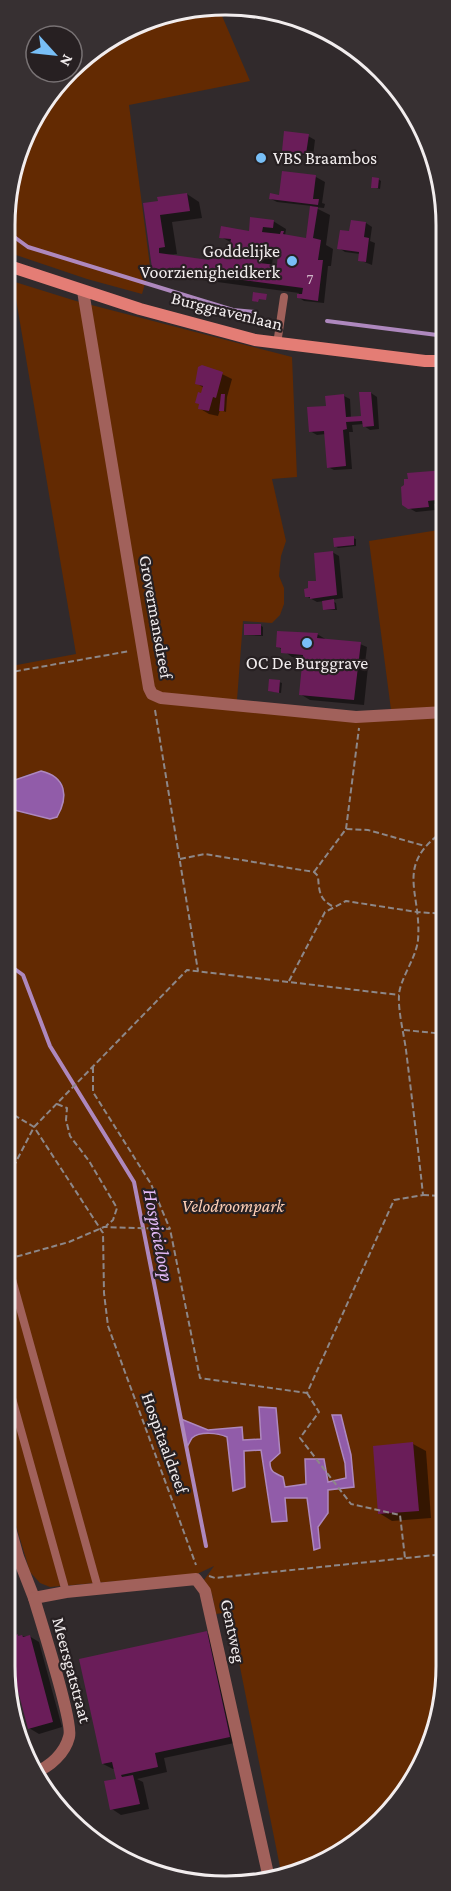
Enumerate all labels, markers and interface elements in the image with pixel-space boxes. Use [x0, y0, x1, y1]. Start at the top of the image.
north arrow [24, 24, 84, 84]
text: N [57, 52, 77, 69]
place label: VBS Braambos [273, 148, 377, 168]
marker: VBS Braambos [254, 151, 268, 165]
place label: Goddelijke Voorzienigheidkerk [140, 241, 280, 282]
marker: Goddelijke Voorzienigheidkerk [285, 254, 299, 268]
house number: 7 [307, 271, 314, 287]
street label: Burggravenlaan [169, 288, 285, 335]
street label: Grovermansdreef [135, 554, 177, 682]
marker: OC De Burggrave [300, 636, 314, 650]
place label: OC De Burggrave [246, 653, 368, 673]
water label: Hospicieloop [138, 1187, 179, 1284]
park label: Velodroompark [182, 1196, 285, 1216]
street label: Hospitaaldreef [138, 1390, 193, 1498]
street label: Gentweg [217, 1597, 250, 1665]
street label: Meersgatstraat [48, 1615, 96, 1726]

